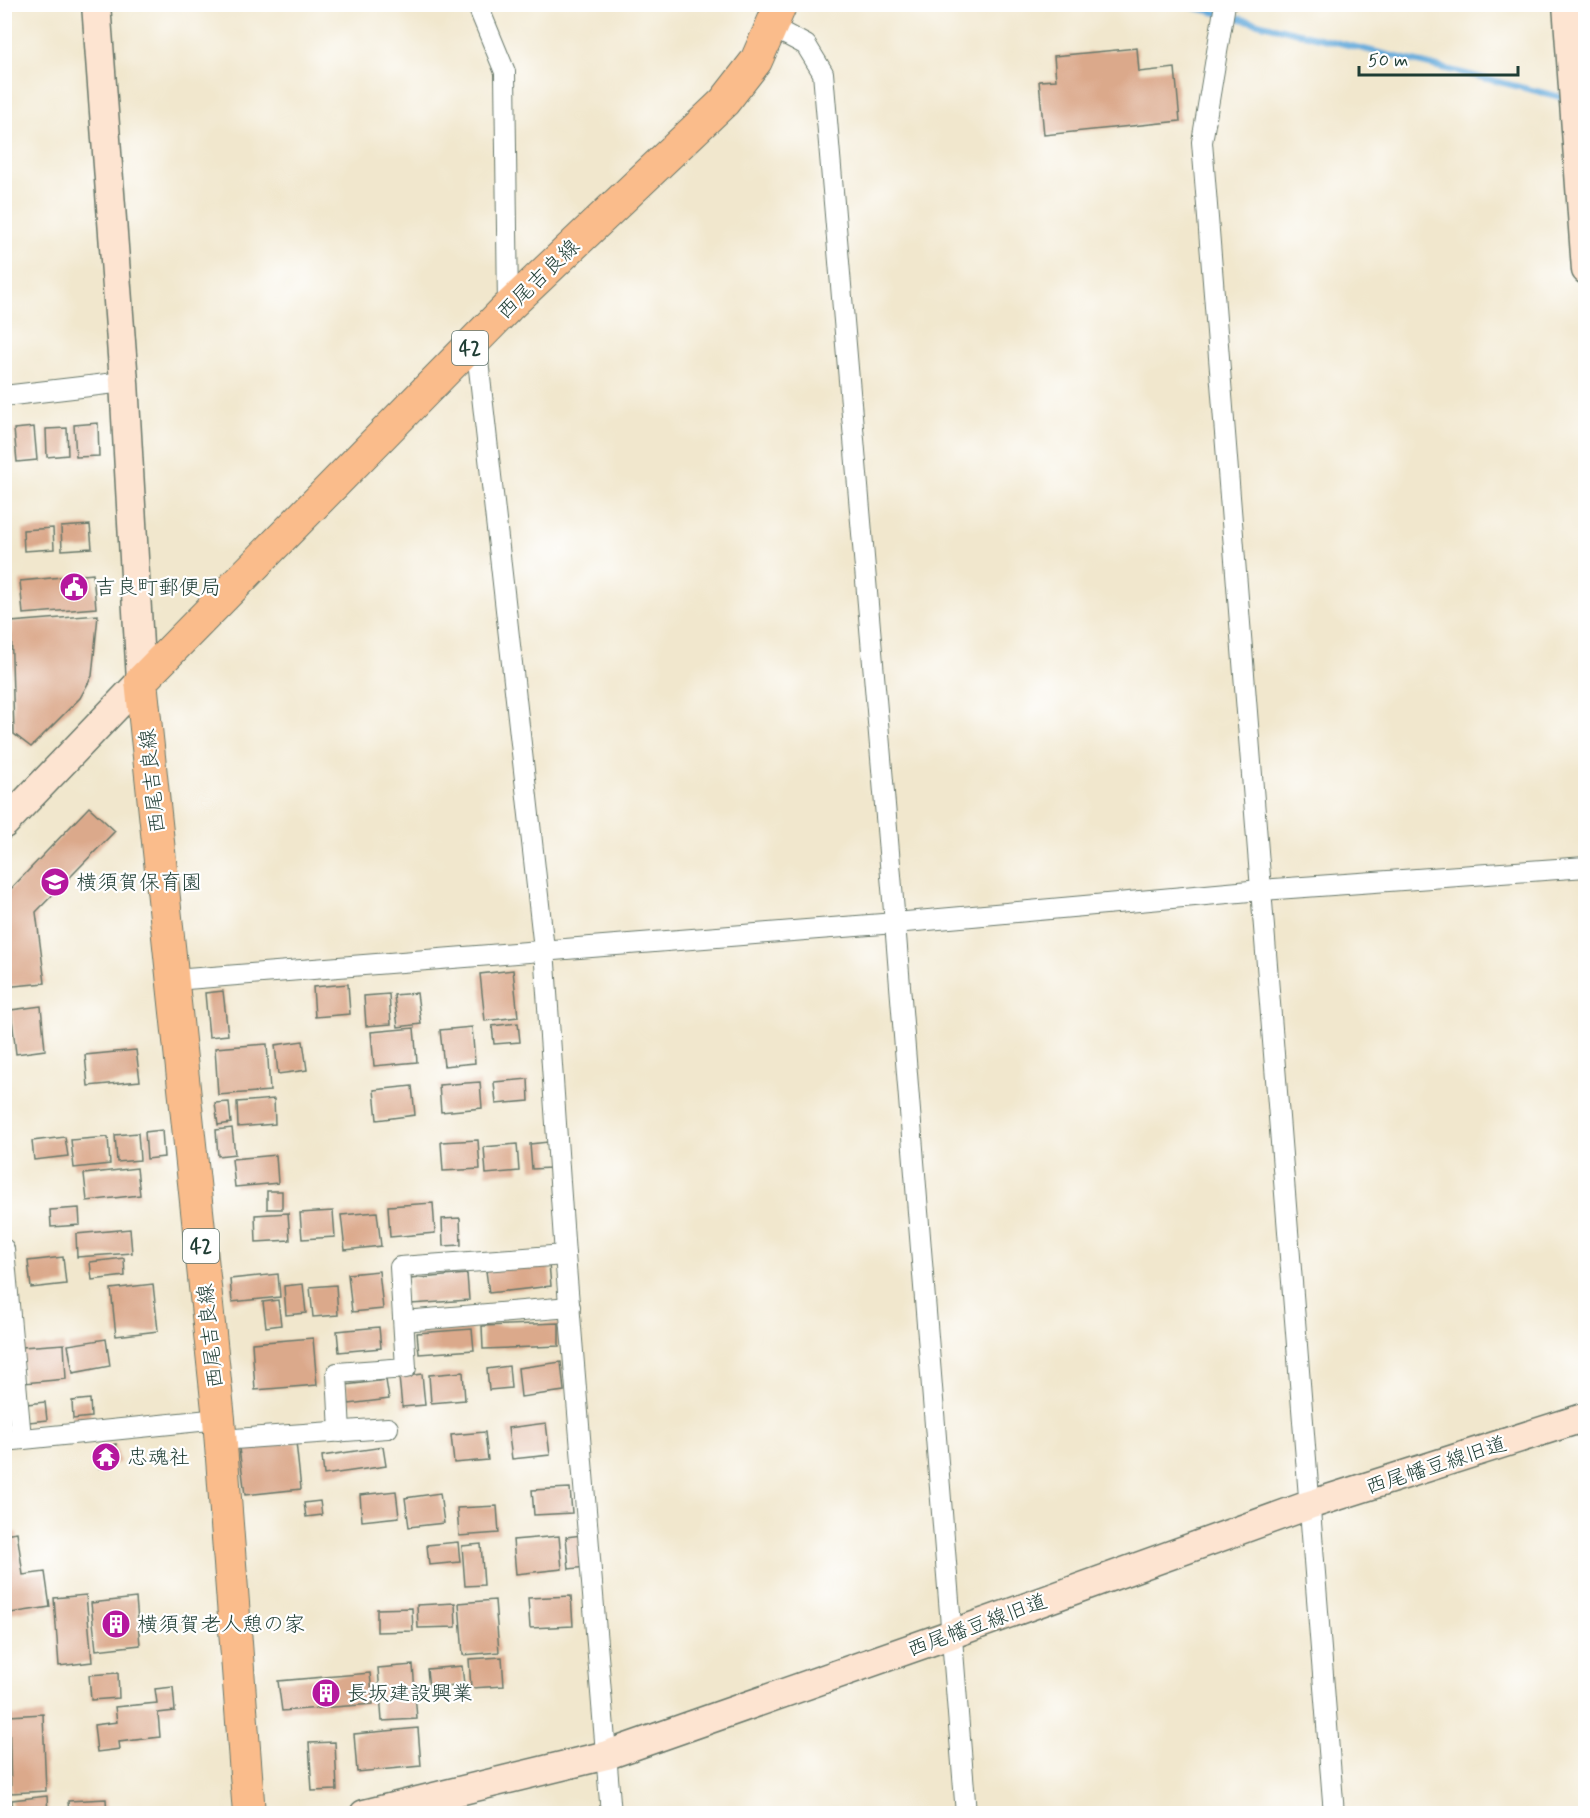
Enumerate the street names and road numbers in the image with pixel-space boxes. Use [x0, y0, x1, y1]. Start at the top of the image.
street label: 西尾吉良線 [491, 233, 586, 326]
road number: 42 [452, 331, 488, 365]
street label: 西尾吉良線 [134, 727, 172, 835]
road number: 42 [183, 1229, 219, 1263]
street label: 西尾吉良線 [192, 1282, 230, 1390]
street label: 西尾幡豆線旧道 [1362, 1430, 1511, 1502]
street label: 西尾幡豆線旧道 [903, 1588, 1051, 1664]

